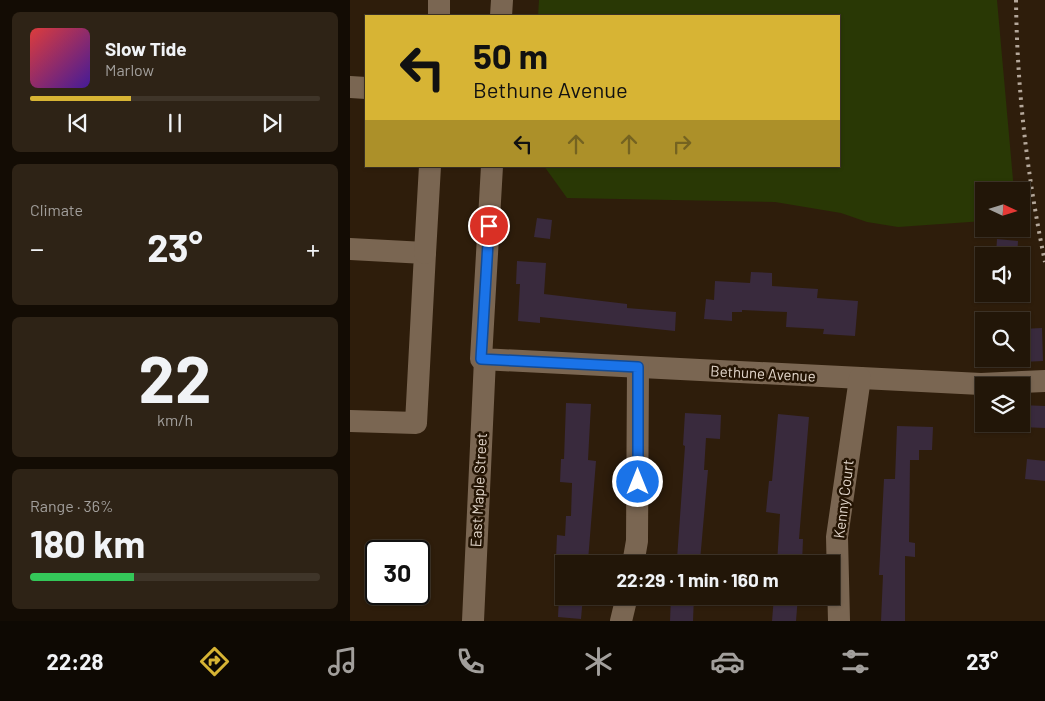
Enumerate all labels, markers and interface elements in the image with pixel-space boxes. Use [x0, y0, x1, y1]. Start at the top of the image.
text: 50 m [473, 34, 548, 76]
icon: left [390, 35, 455, 100]
text: Slow Tide [105, 37, 187, 60]
text: Marlow [105, 60, 154, 79]
text: Bethune Avenue [473, 76, 628, 102]
icon: previous [64, 109, 92, 137]
icon: pause [161, 109, 189, 137]
icon: next [258, 109, 286, 137]
icon: left [509, 130, 537, 158]
icon: ahead [562, 130, 590, 158]
icon: ahead [615, 130, 643, 158]
icon: right [668, 130, 696, 158]
north arrow [975, 182, 1030, 238]
map controls [975, 182, 1030, 432]
text: Climate [30, 200, 83, 219]
pin [468, 205, 510, 247]
icon: arrive [475, 212, 503, 240]
text: 23° [147, 224, 203, 270]
text: − [30, 231, 44, 265]
text: + [306, 231, 320, 265]
button: sound [975, 247, 1030, 302]
button: search [975, 312, 1030, 367]
text: 22 [139, 338, 211, 416]
street label: Bethune Avenue [710, 361, 816, 385]
button: layers [975, 377, 1030, 432]
text: km/h [157, 410, 193, 429]
street label: East Maple Street [466, 432, 490, 548]
position arrow [611, 455, 663, 507]
street label: Kenny Court [829, 459, 857, 539]
text: Range · 36% [30, 496, 114, 515]
text: 180 km [30, 520, 145, 566]
speed limit sign: 30 [365, 540, 430, 605]
text: 22:29 · 1 min · 160 m [616, 568, 779, 591]
icon: directions [197, 644, 232, 679]
icon: music [325, 644, 360, 679]
icon: phone [453, 644, 488, 679]
icon: climate [581, 644, 616, 679]
icon: car [710, 644, 745, 679]
icon: filters [838, 644, 873, 679]
text: 22:28 [47, 648, 103, 674]
text: 23° [966, 648, 998, 674]

